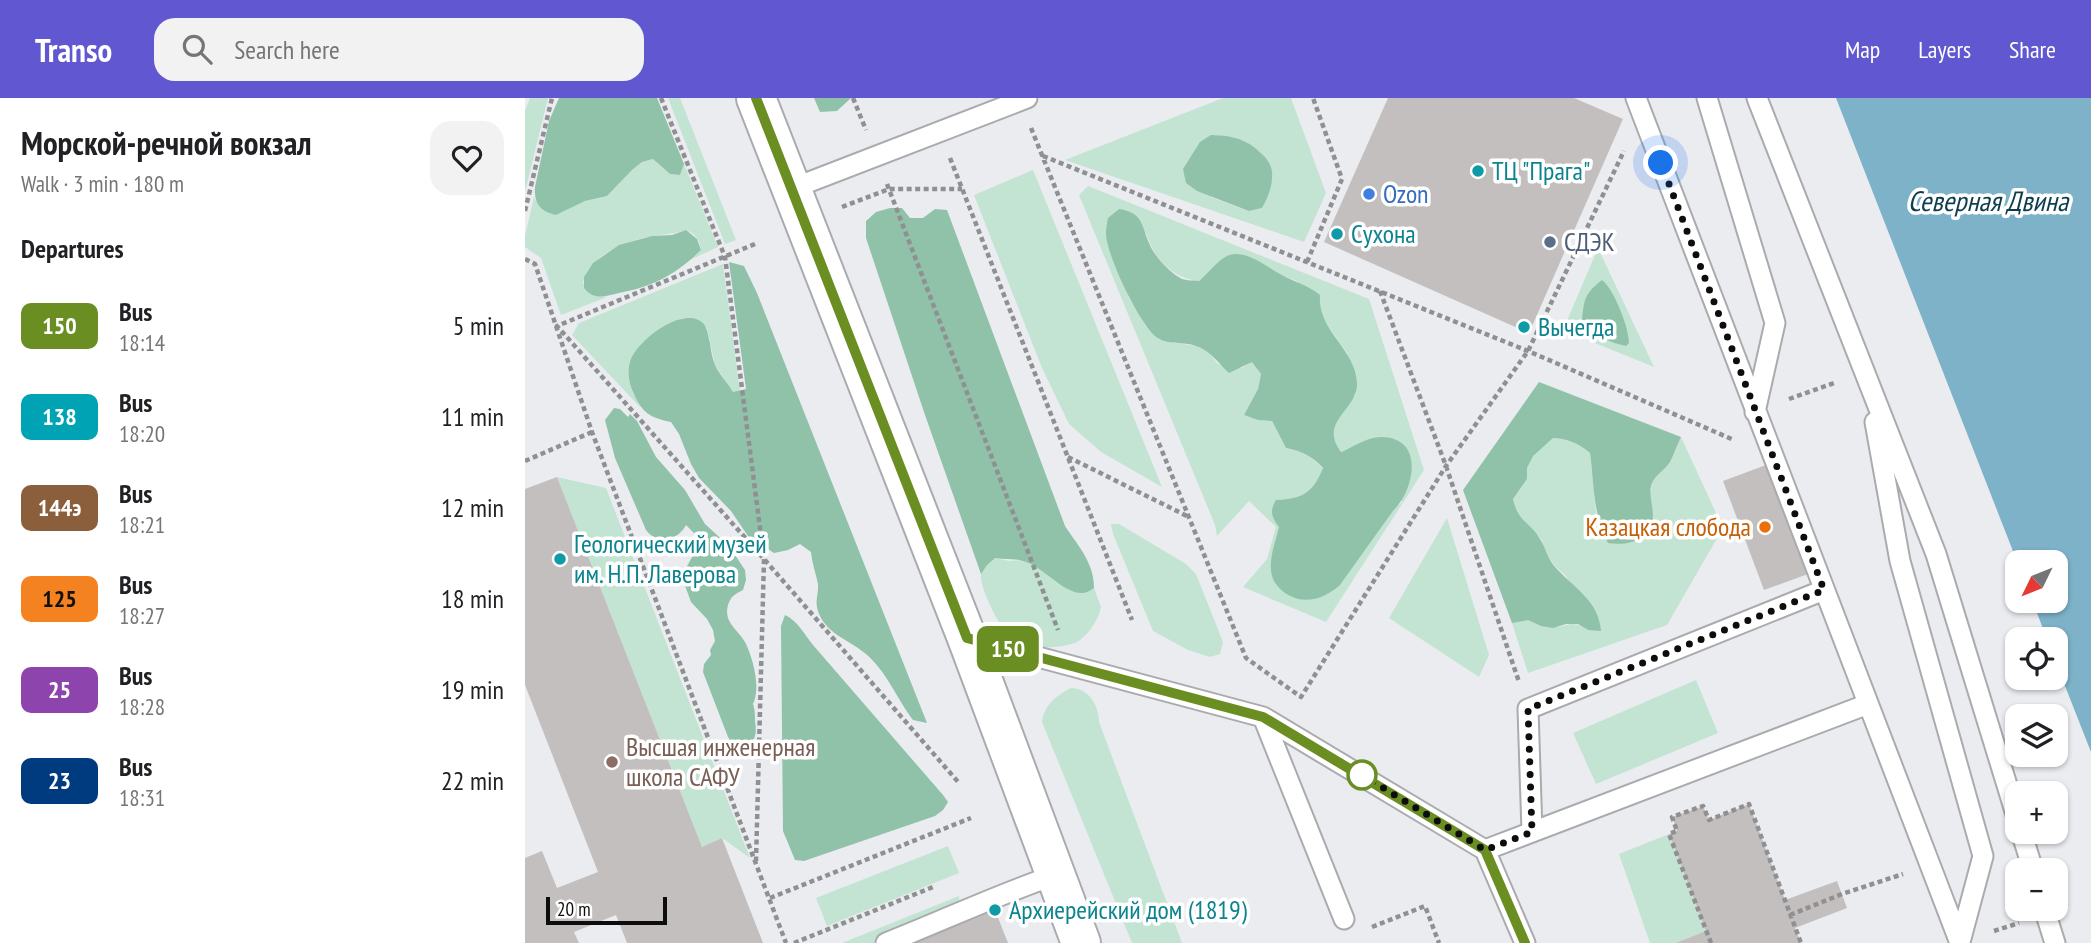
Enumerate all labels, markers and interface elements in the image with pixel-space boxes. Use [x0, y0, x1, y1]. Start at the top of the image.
search box [154, 18, 644, 81]
text: Transo [35, 28, 112, 71]
icon: search [178, 30, 216, 68]
text: Search here [234, 33, 340, 66]
text: Map [1845, 34, 1880, 65]
text: Layers [1918, 34, 1971, 65]
text: Share [2009, 34, 2056, 65]
text: Морской-речной вокзал [21, 121, 312, 164]
button: heart [430, 121, 504, 195]
your location [1643, 145, 1678, 180]
place label: ТЦ "Прага" [1492, 154, 1590, 187]
marker: ТЦ "Прага" [1470, 163, 1486, 179]
text: Walk · 3 min · 180 m [21, 169, 184, 198]
place label: Ozon [1383, 177, 1429, 210]
water label: Северная Двина [1908, 182, 2070, 219]
marker: Ozon [1361, 186, 1377, 202]
place label: Сухона [1351, 217, 1416, 250]
place label: СДЭК [1564, 225, 1615, 258]
marker: Сухона [1329, 226, 1345, 242]
text: Departures [21, 232, 124, 265]
marker: СДЭК [1542, 234, 1558, 250]
text: Bus [119, 295, 152, 328]
text: 5 min [453, 309, 504, 342]
text: 150 [42, 310, 77, 341]
place label: Вычегда [1538, 310, 1614, 343]
marker: Вычегда [1516, 319, 1532, 335]
text: 18:14 [119, 328, 165, 357]
text: Bus [119, 386, 152, 419]
text: 11 min [441, 400, 504, 433]
text: 138 [42, 401, 77, 432]
text: 18:20 [119, 419, 165, 448]
text: Bus [119, 477, 152, 510]
text: 12 min [441, 491, 504, 524]
text: 144э [38, 492, 81, 523]
text: 18:21 [119, 510, 165, 539]
place label: Казацкая слобода [1586, 510, 1751, 543]
marker: Казацкая слобода [1757, 519, 1773, 535]
place label: Геологический музей им. Н.П. Лаверова [574, 527, 767, 590]
north arrow [2005, 550, 2069, 612]
map controls [2005, 550, 2068, 921]
marker: Геологический музей им. Н.П. Лаверова [552, 551, 568, 567]
text: Bus [119, 568, 152, 601]
text: 18 min [441, 582, 504, 615]
text: 125 [42, 583, 77, 614]
text: 18:27 [119, 601, 165, 630]
line badge: 150 [968, 626, 1048, 672]
button: locate [2005, 627, 2068, 690]
text: 150 [991, 633, 1025, 664]
text: Bus [119, 659, 152, 692]
text: 19 min [441, 673, 504, 706]
text: 25 [48, 674, 71, 705]
text: 18:28 [119, 692, 165, 721]
button: layers [2005, 704, 2068, 767]
place label: Высшая инженерная школа САФУ [626, 730, 815, 793]
text: Bus [119, 750, 152, 783]
marker: Высшая инженерная школа САФУ [604, 754, 620, 770]
unlabelled marker [1347, 760, 1377, 790]
text: 22 min [441, 764, 504, 797]
text: 23 [48, 765, 71, 796]
button: + [2005, 781, 2068, 844]
text: 18:31 [119, 783, 165, 812]
button: − [2005, 858, 2068, 921]
place label: Архиерейский дом (1819) [1009, 893, 1247, 926]
scale bar [546, 894, 667, 926]
text: 20 m [557, 897, 591, 921]
marker: Архиерейский дом (1819) [987, 902, 1003, 918]

